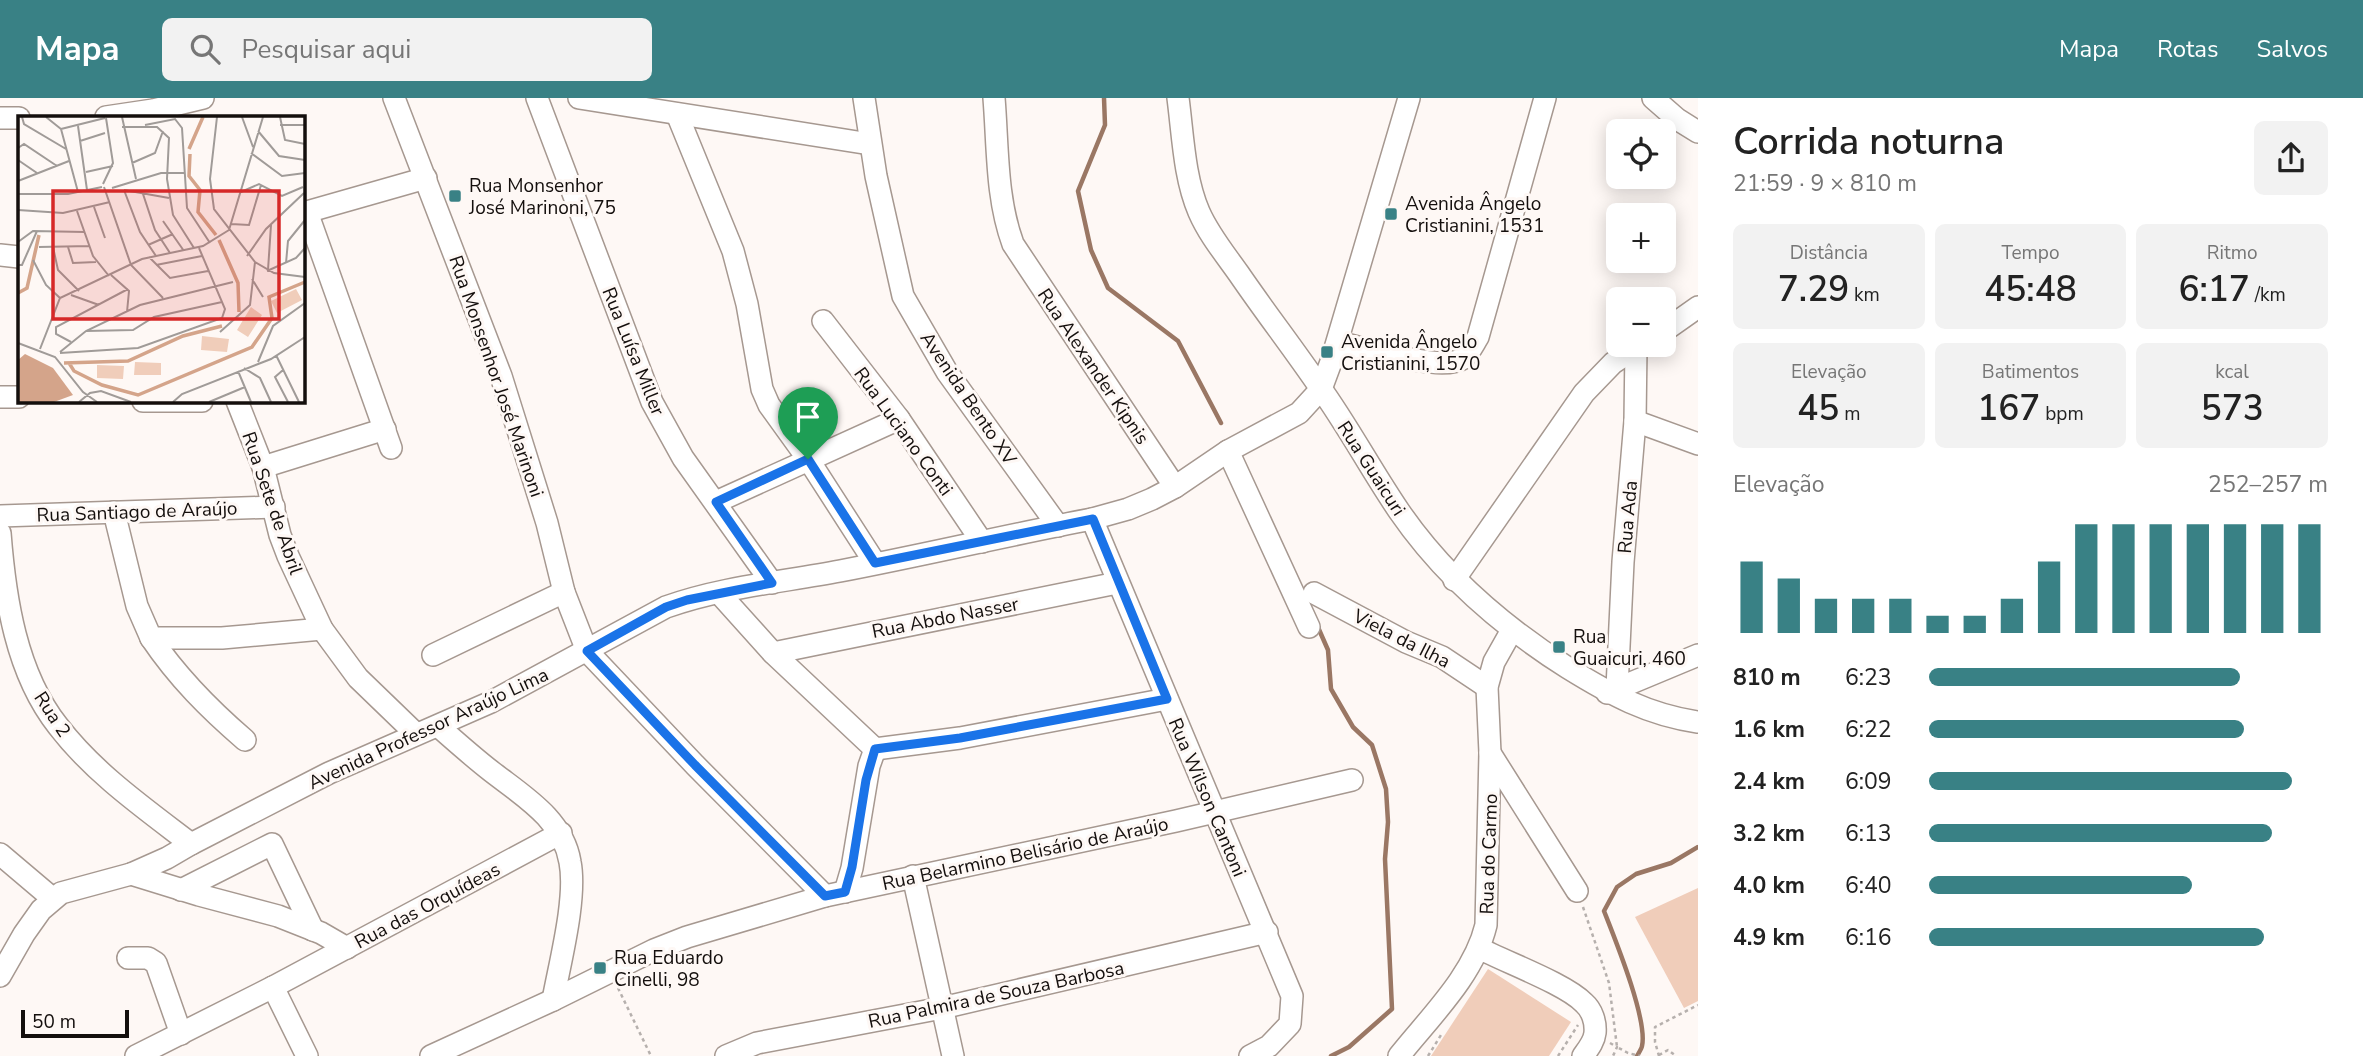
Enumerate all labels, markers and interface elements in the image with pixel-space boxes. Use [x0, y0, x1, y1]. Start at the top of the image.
search box [162, 18, 652, 81]
text: Mapa [35, 27, 120, 72]
icon: search [186, 30, 224, 68]
text: Pesquisar aqui [242, 32, 411, 67]
text: Mapa [2059, 33, 2119, 65]
text: Rotas [2157, 33, 2219, 65]
text: Salvos [2257, 33, 2328, 65]
inset map [18, 116, 304, 402]
text: Corrida noturna [1733, 116, 2004, 167]
map controls [1606, 119, 1676, 357]
button: locate [1606, 119, 1676, 189]
button: share [2254, 121, 2328, 195]
text: 21:59 · 9 × 810 m [1733, 168, 1917, 199]
place label: Rua Monsenhor José Marinoni, 75 [468, 173, 616, 221]
marker: Rua Monsenhor José Marinoni, 75 [447, 188, 463, 204]
place label: Avenida Ângelo Cristianini, 1531 [1405, 191, 1544, 239]
button: + [1606, 203, 1676, 273]
marker: Avenida Ângelo Cristianini, 1531 [1383, 206, 1399, 222]
text: Distância [1790, 240, 1868, 266]
text: Tempo [2001, 240, 2059, 266]
text: Ritmo [2207, 240, 2257, 266]
street label: Rua Monsenhor José Marinoni [442, 252, 550, 501]
text: 7.29 [1778, 266, 1849, 313]
text: 45:48 [1984, 266, 2077, 313]
text: 6:17 [2179, 266, 2250, 313]
text: km [1849, 282, 1880, 308]
text: /km [2250, 282, 2286, 308]
street label: Rua Luísa Miller [595, 283, 671, 420]
street label: Rua Alexander Kipnis [1031, 283, 1155, 450]
button: − [1606, 287, 1676, 357]
street label: Avenida Bento XV [914, 327, 1023, 471]
place label: Avenida Ângelo Cristianini, 1570 [1341, 329, 1480, 377]
marker: Avenida Ângelo Cristianini, 1570 [1319, 344, 1335, 360]
text: Elevação [1791, 359, 1867, 385]
text: Batimentos [1982, 359, 2079, 385]
text: kcal [2215, 359, 2249, 385]
street label: Rua Luciano Conti [848, 362, 959, 501]
text: 45 [1797, 385, 1839, 432]
text: 167 [1977, 385, 2040, 432]
text: 573 [2201, 385, 2264, 432]
pin [778, 387, 838, 459]
icon: arrive [789, 398, 827, 436]
text: m [1839, 401, 1860, 427]
text: bpm [2040, 401, 2084, 427]
street label: Rua Guaicuri [1331, 416, 1411, 521]
street label: Rua Sete de Abril [235, 428, 309, 579]
text: Elevação [1733, 469, 1825, 500]
text: 252–257 m [2208, 469, 2328, 500]
street label: Rua Ada [1612, 479, 1644, 555]
street label: Rua Santiago de Araújo [36, 496, 238, 528]
street label: Rua Abdo Nasser [870, 591, 1021, 645]
street label: Viela da Ilha [1348, 603, 1454, 674]
place label: Rua Guaicuri, 460 [1573, 624, 1686, 672]
marker: Rua Guaicuri, 460 [1551, 639, 1567, 655]
street label: Avenida Professor Araújo Lima [304, 662, 553, 796]
text: 810 m [1733, 662, 1801, 693]
text: 6:23 [1845, 662, 1892, 693]
street label: Rua 2 [28, 687, 77, 742]
street label: Rua Wilson Cantoni [1162, 714, 1252, 881]
text: 1.6 km [1733, 714, 1805, 745]
text: 6:22 [1845, 714, 1892, 745]
text: 2.4 km [1733, 766, 1805, 797]
text: 6:09 [1845, 766, 1892, 797]
street label: Rua do Carmo [1474, 793, 1504, 915]
street label: Rua Belarmino Belisário de Araújo [880, 811, 1171, 897]
text: 3.2 km [1733, 818, 1805, 849]
text: 6:13 [1845, 818, 1892, 849]
street label: Rua das Orquídeas [350, 857, 505, 955]
text: 4.0 km [1733, 870, 1805, 901]
text: 6:40 [1845, 870, 1892, 901]
text: 4.9 km [1733, 922, 1805, 953]
text: 6:16 [1845, 922, 1892, 953]
place label: Rua Eduardo Cinelli, 98 [614, 945, 723, 993]
street label: Rua Palmira de Souza Barbosa [866, 955, 1127, 1035]
marker: Rua Eduardo Cinelli, 98 [592, 960, 608, 976]
scale bar [21, 1007, 130, 1039]
text: 50 m [32, 1009, 76, 1035]

